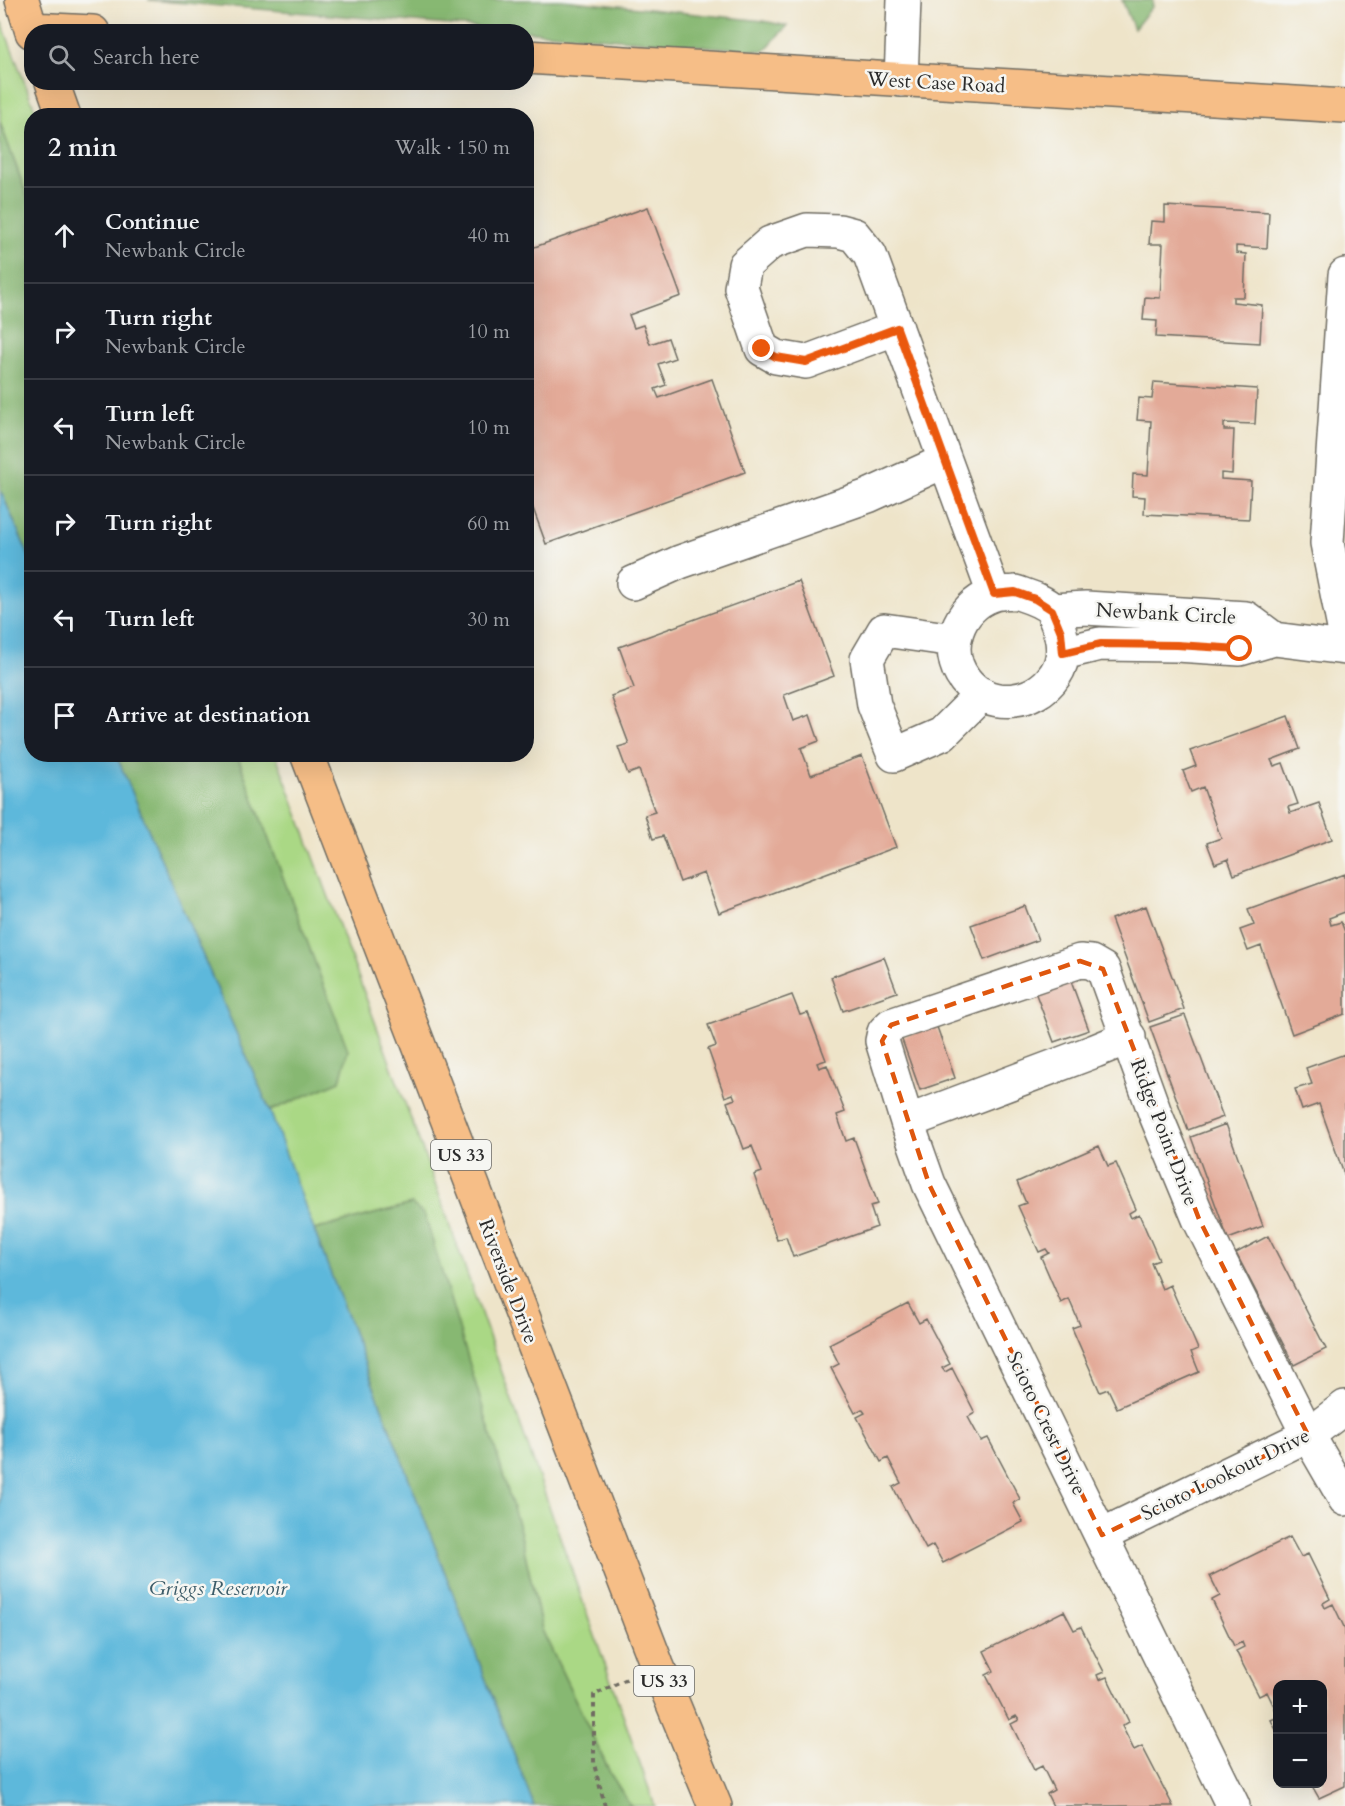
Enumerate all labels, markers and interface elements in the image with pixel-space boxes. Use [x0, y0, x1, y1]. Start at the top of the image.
search box [24, 24, 534, 90]
icon: search [45, 41, 78, 74]
text: Search here [93, 42, 200, 72]
street label: West Case Road [865, 65, 1006, 100]
text: 2 min [48, 130, 117, 165]
text: Walk · 150 m [395, 134, 510, 161]
text: Continue [105, 207, 200, 237]
icon: ahead [48, 219, 81, 252]
text: 40 m [467, 222, 510, 249]
text: Newbank Circle [105, 237, 246, 264]
text: Turn right [105, 303, 212, 333]
icon: right [48, 315, 81, 348]
text: 10 m [467, 318, 510, 345]
text: Newbank Circle [105, 333, 246, 360]
route end [748, 335, 774, 361]
text: Turn left [105, 399, 194, 429]
icon: left [48, 411, 81, 444]
text: 10 m [467, 414, 510, 441]
text: Newbank Circle [105, 429, 246, 456]
icon: right [48, 507, 81, 540]
text: Turn right [105, 508, 212, 538]
text: 60 m [467, 510, 510, 537]
street label: Newbank Circle [1095, 596, 1237, 631]
icon: left [48, 603, 81, 636]
text: Turn left [105, 604, 194, 634]
text: 30 m [467, 606, 510, 633]
route start [1226, 635, 1252, 661]
icon: arrive [48, 699, 81, 732]
text: Arrive at destination [105, 700, 310, 730]
street label: Ridge Point Drive [1124, 1055, 1205, 1210]
road number: US 33 [431, 1140, 491, 1170]
street label: Riverside Drive [472, 1215, 545, 1348]
street label: Scioto Crest Drive [1000, 1347, 1093, 1499]
street label: Scioto Lookout Drive [1136, 1422, 1314, 1527]
water label: Griggs Reservoir [149, 1574, 288, 1603]
road number: US 33 [634, 1666, 694, 1696]
map controls [1273, 1680, 1327, 1788]
button: + [1273, 1680, 1327, 1734]
button: − [1273, 1734, 1327, 1788]

